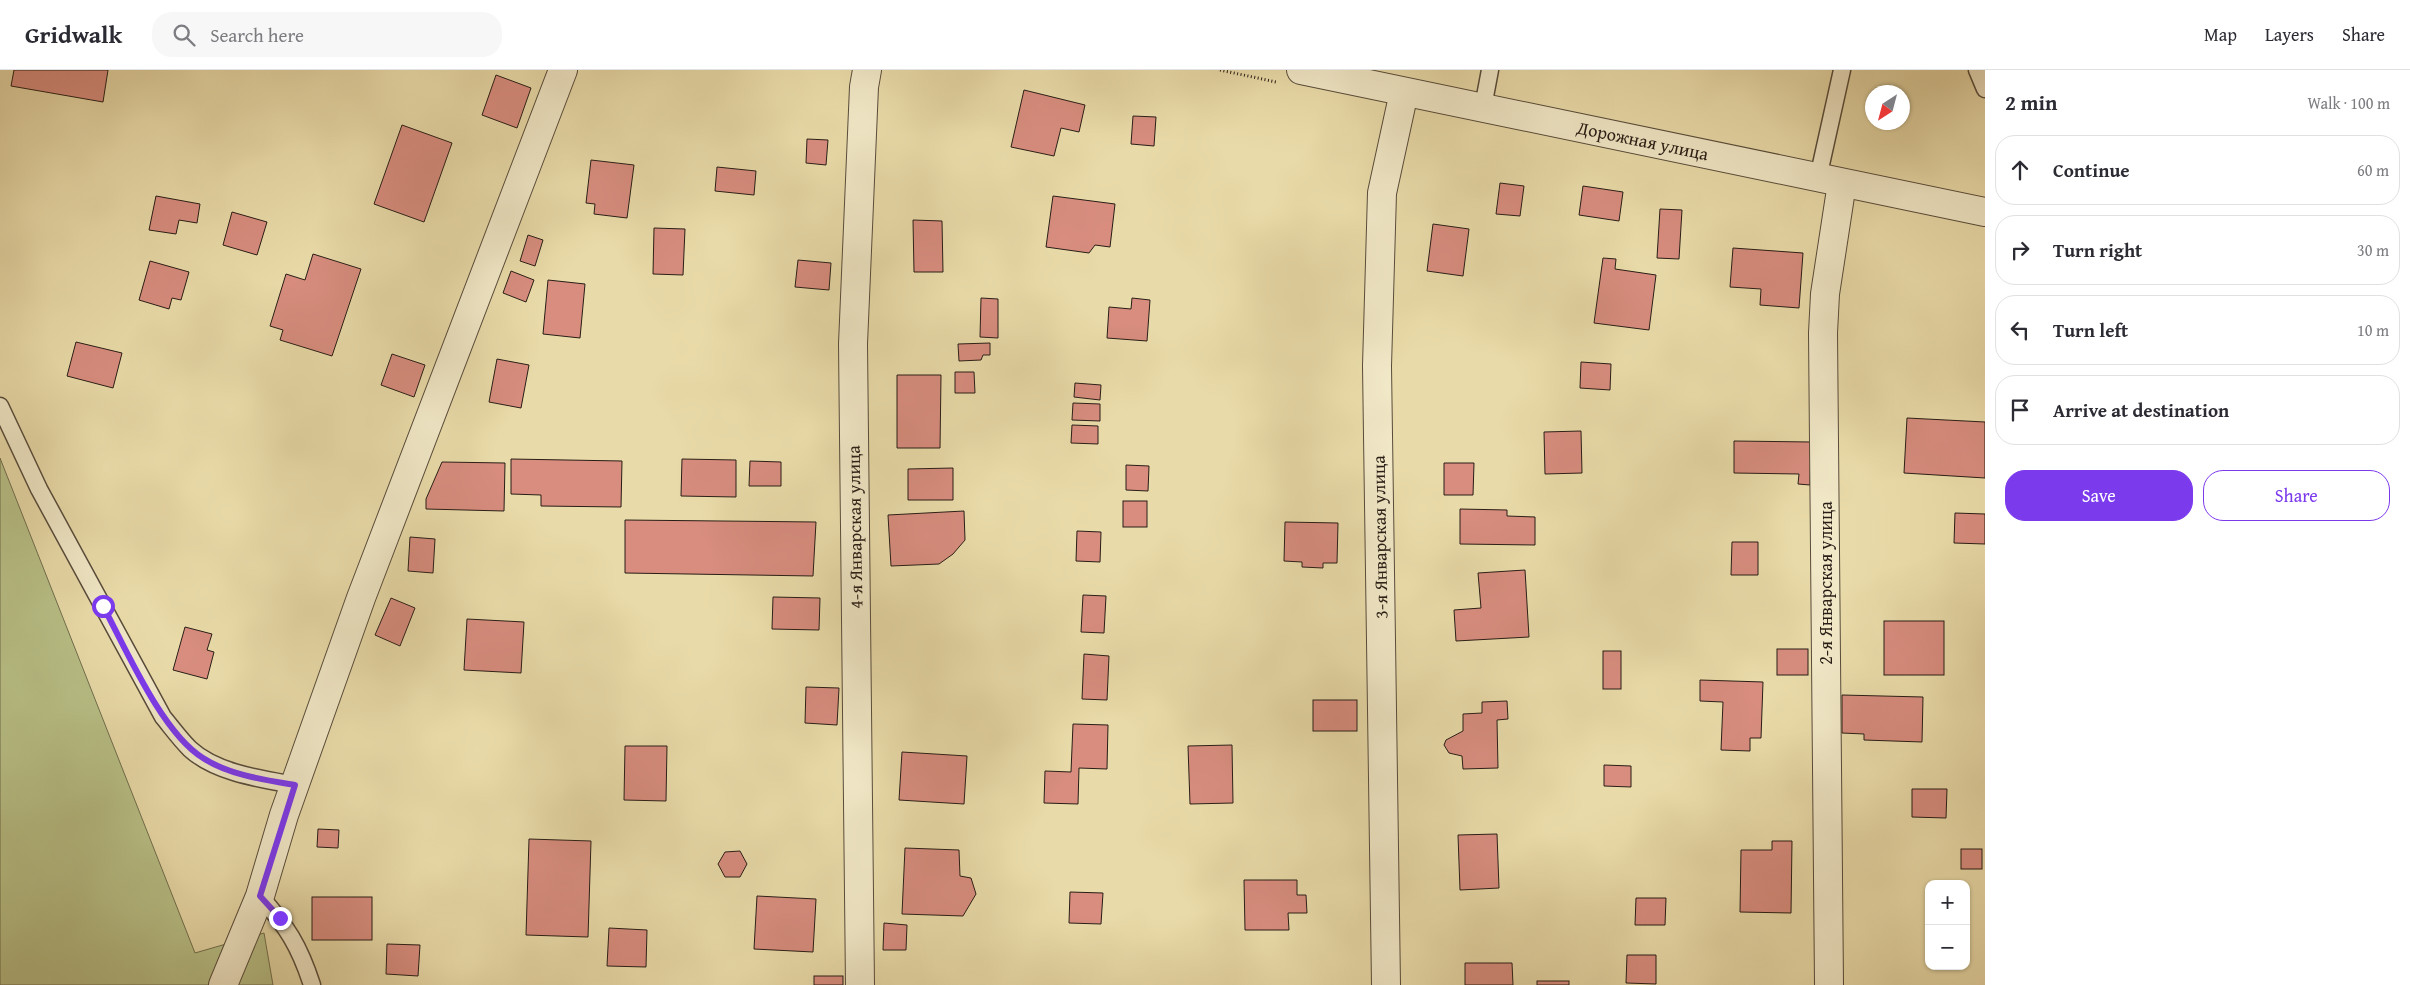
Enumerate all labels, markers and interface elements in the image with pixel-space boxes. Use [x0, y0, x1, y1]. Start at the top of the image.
search box [152, 12, 502, 57]
text: Gridwalk [25, 17, 122, 52]
icon: search [170, 21, 198, 49]
text: Search here [210, 21, 304, 49]
text: Map [2204, 21, 2237, 48]
text: Layers [2265, 21, 2314, 48]
text: Share [2342, 21, 2385, 48]
north arrow [1865, 85, 1910, 130]
text: 2 min [2005, 87, 2057, 118]
text: Walk · 100 m [2307, 91, 2390, 115]
street label: Дорожная улица [1574, 113, 1711, 167]
icon: ahead [2006, 156, 2034, 184]
text: Continue [2053, 156, 2130, 184]
text: 60 m [2357, 158, 2389, 182]
icon: right [2006, 236, 2034, 264]
text: Turn right [2053, 236, 2142, 264]
text: 30 m [2357, 238, 2389, 262]
icon: left [2006, 316, 2034, 344]
text: Turn left [2053, 316, 2128, 344]
text: 10 m [2357, 318, 2389, 342]
icon: arrive [2006, 396, 2034, 424]
text: Arrive at destination [2053, 396, 2229, 424]
street label: 4-я Январская улица [840, 445, 869, 609]
street label: 3-я Январская улица [1365, 455, 1394, 619]
button: Save [2005, 470, 2193, 521]
button: Share [2203, 470, 2390, 521]
street label: 2-я Январская улица [1812, 501, 1839, 665]
route start [92, 595, 115, 618]
map controls [1925, 880, 1970, 970]
button: + [1925, 880, 1970, 925]
route end [269, 907, 292, 930]
button: − [1925, 925, 1970, 970]

